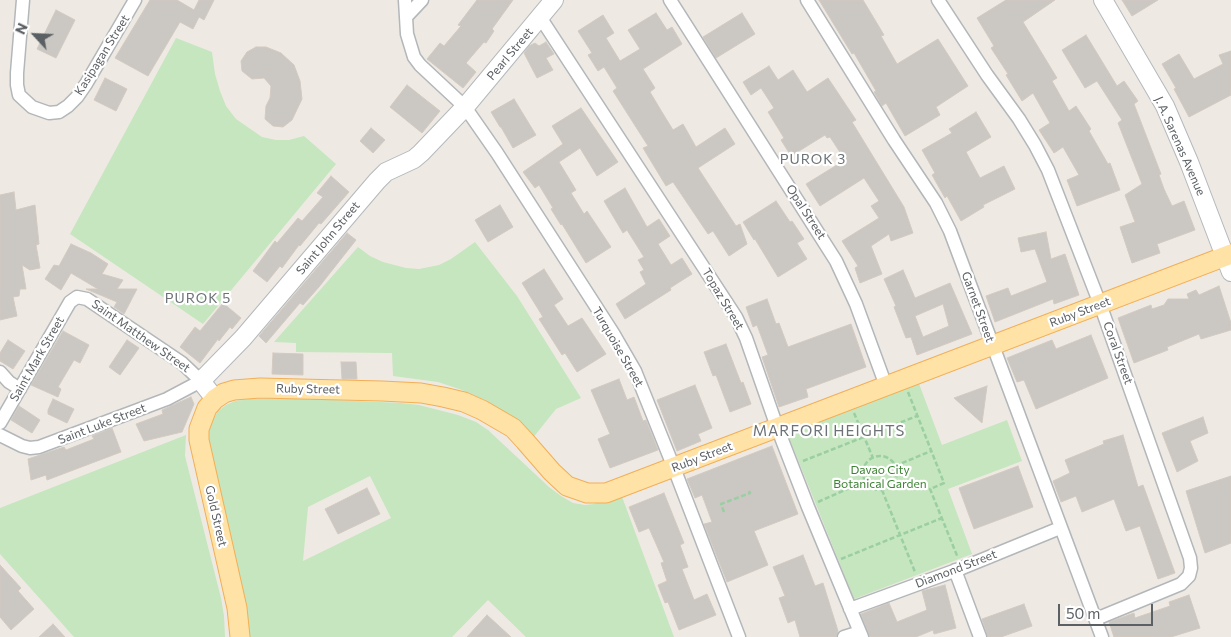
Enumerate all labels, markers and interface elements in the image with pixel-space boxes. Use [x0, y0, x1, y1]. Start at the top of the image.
north arrow [10, 10, 60, 60]
street label: Kasipagan Street [72, 12, 132, 98]
text: N [11, 20, 31, 37]
street label: Pearl Street [484, 25, 536, 83]
street label: J. A. Sarenas Avenue [1152, 94, 1208, 198]
district label: PUROK 3 [779, 151, 847, 167]
street label: Opal Street [783, 182, 829, 242]
street label: Saint John Street [293, 198, 363, 278]
street label: Topaz Street [699, 266, 747, 332]
street label: Garnet Street [959, 270, 997, 344]
district label: PUROK 5 [164, 290, 232, 306]
street label: Ruby Street [1048, 294, 1112, 330]
street label: Saint Matthew Street [89, 297, 193, 375]
street label: Turquoise Street [589, 304, 647, 390]
street label: Saint Mark Street [7, 314, 67, 404]
street label: Coral Street [1100, 320, 1136, 386]
street label: Ruby Street [276, 381, 340, 397]
street label: Saint Luke Street [56, 401, 148, 447]
district label: MARFORI HEIGHTS [751, 422, 907, 440]
street label: Ruby Street [670, 439, 734, 475]
park label: Davao City Botanical Garden [833, 463, 927, 491]
street label: Gold Street [202, 484, 230, 548]
street label: Diamond Street [913, 547, 999, 591]
scale bar [1061, 594, 1156, 626]
text: 50 m [1066, 604, 1100, 622]

